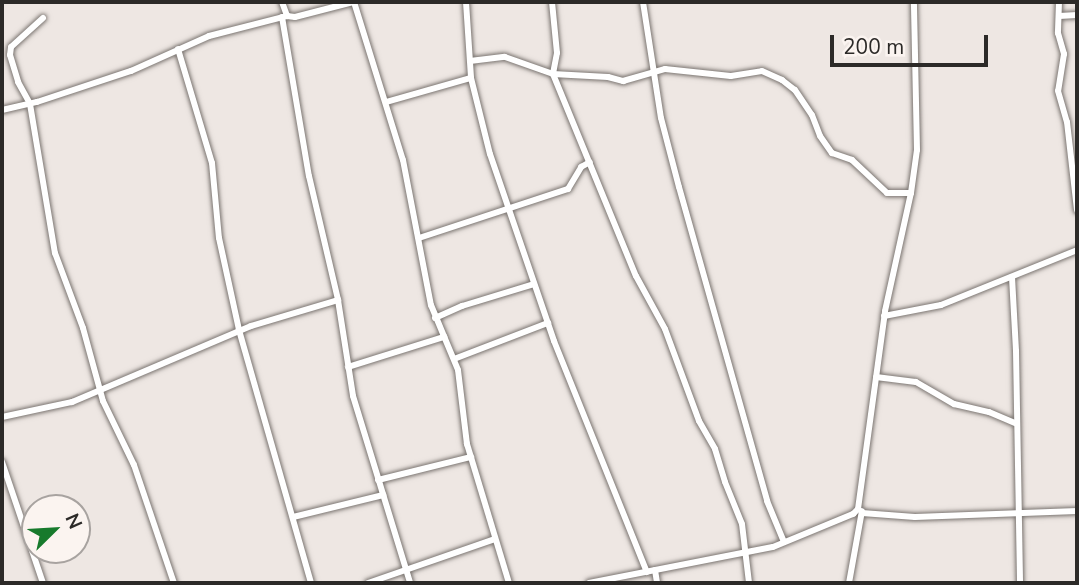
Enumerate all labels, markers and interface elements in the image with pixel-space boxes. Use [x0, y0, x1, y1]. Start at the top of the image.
scale bar [834, 21, 992, 65]
text: 200 m [843, 33, 904, 61]
north arrow [21, 494, 91, 564]
text: N [59, 509, 88, 533]

